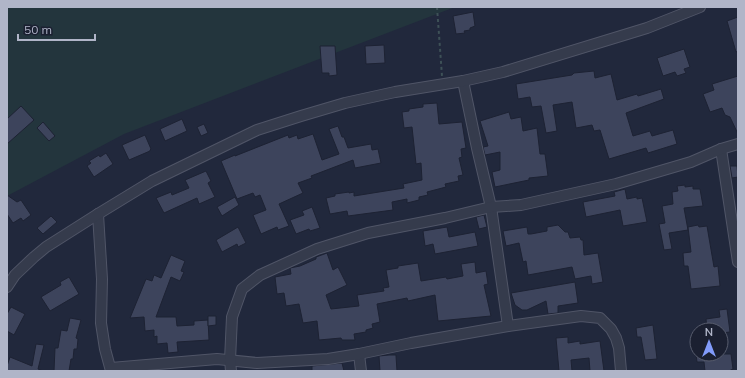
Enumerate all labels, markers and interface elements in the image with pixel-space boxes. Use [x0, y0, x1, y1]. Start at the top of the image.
scale bar [18, 16, 95, 42]
text: 50 m [24, 22, 52, 37]
north arrow [689, 322, 729, 362]
text: N [705, 325, 713, 339]

